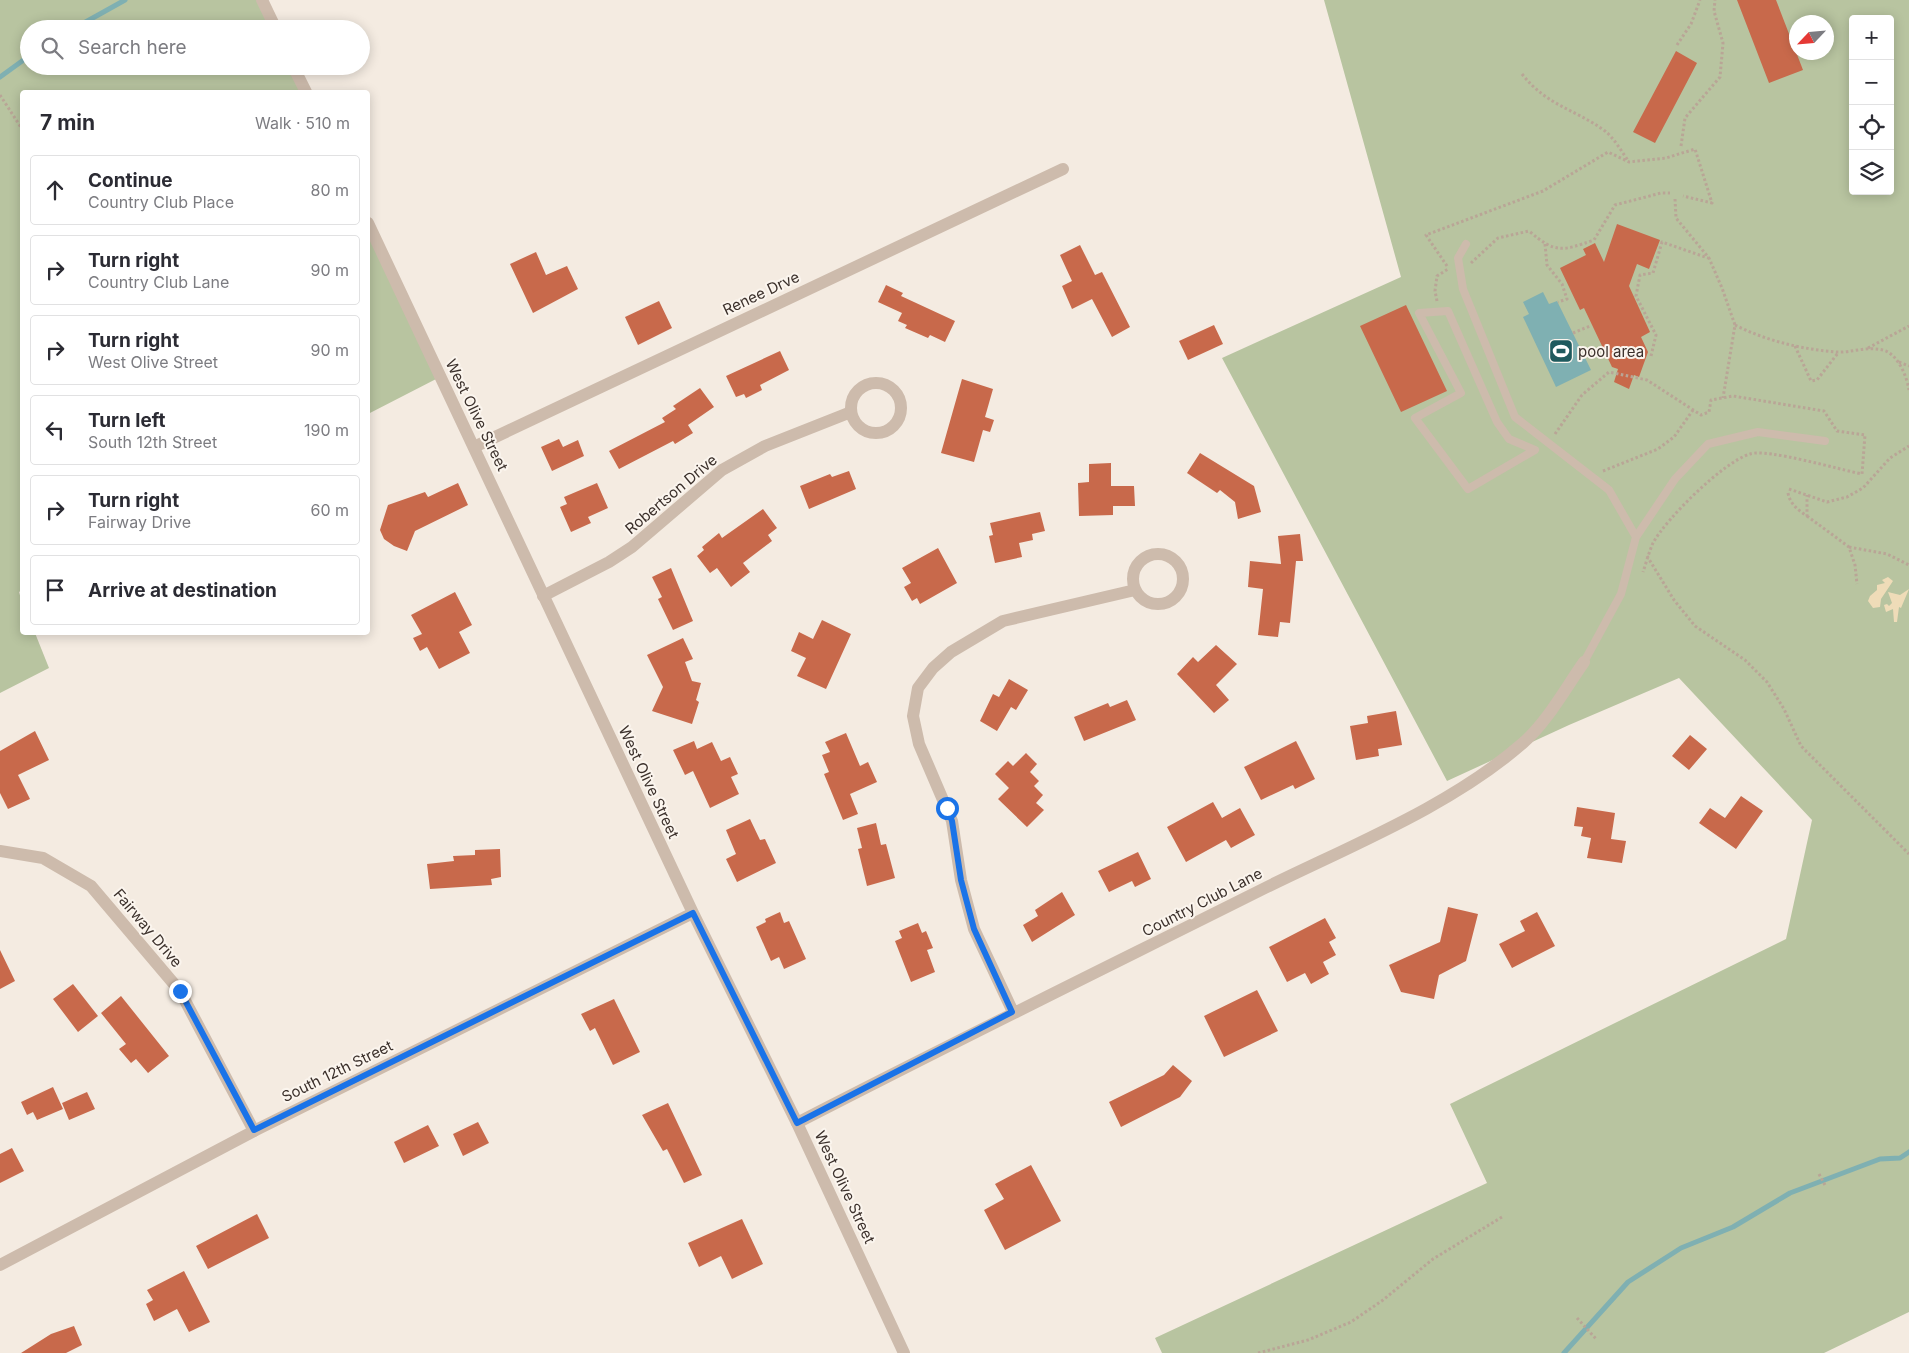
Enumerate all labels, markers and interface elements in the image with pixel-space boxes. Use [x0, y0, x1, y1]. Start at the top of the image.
north arrow [1789, 15, 1834, 60]
map controls [1849, 15, 1894, 195]
button: + [1849, 15, 1894, 60]
search box [20, 20, 370, 75]
icon: search [38, 34, 66, 62]
text: Search here [78, 36, 187, 59]
button: − [1849, 60, 1894, 105]
button: locate [1849, 105, 1894, 150]
text: 7 min [40, 110, 95, 135]
text: Walk · 510 m [255, 113, 350, 133]
button: layers [1849, 150, 1894, 195]
text: Continue [88, 169, 173, 192]
icon: ahead [41, 176, 69, 204]
text: 80 m [310, 180, 349, 200]
text: Country Club Place [88, 192, 234, 212]
text: Turn right [88, 249, 179, 272]
icon: right [41, 256, 69, 284]
text: 90 m [310, 260, 349, 280]
street label: Renee Drve [720, 267, 802, 319]
text: Country Club Lane [88, 272, 229, 292]
text: Turn right [88, 329, 179, 352]
icon: right [41, 336, 69, 364]
sports icon: pool area [1548, 338, 1574, 364]
text: 90 m [310, 340, 349, 360]
place label: pool area [1578, 342, 1644, 361]
text: West Olive Street [88, 352, 218, 372]
street label: West Olive Street [442, 356, 512, 474]
text: Turn left [88, 409, 166, 432]
icon: left [41, 416, 69, 444]
text: 190 m [304, 420, 349, 440]
text: South 12th Street [88, 432, 217, 452]
street label: Robertson Drive [621, 450, 721, 538]
text: Turn right [88, 489, 179, 512]
icon: right [41, 496, 69, 524]
text: 60 m [310, 500, 349, 520]
text: Fairway Drive [88, 512, 191, 532]
icon: arrive [41, 576, 69, 604]
text: Arrive at destination [88, 579, 277, 602]
street label: West Olive Street [615, 723, 683, 841]
route start [936, 797, 959, 820]
street label: Country Club Lane [1139, 863, 1265, 941]
street label: Fairway Drive [110, 885, 186, 971]
route end [169, 980, 192, 1003]
street label: South 12th Street [278, 1036, 396, 1106]
street label: West Olive Street [811, 1128, 879, 1246]

